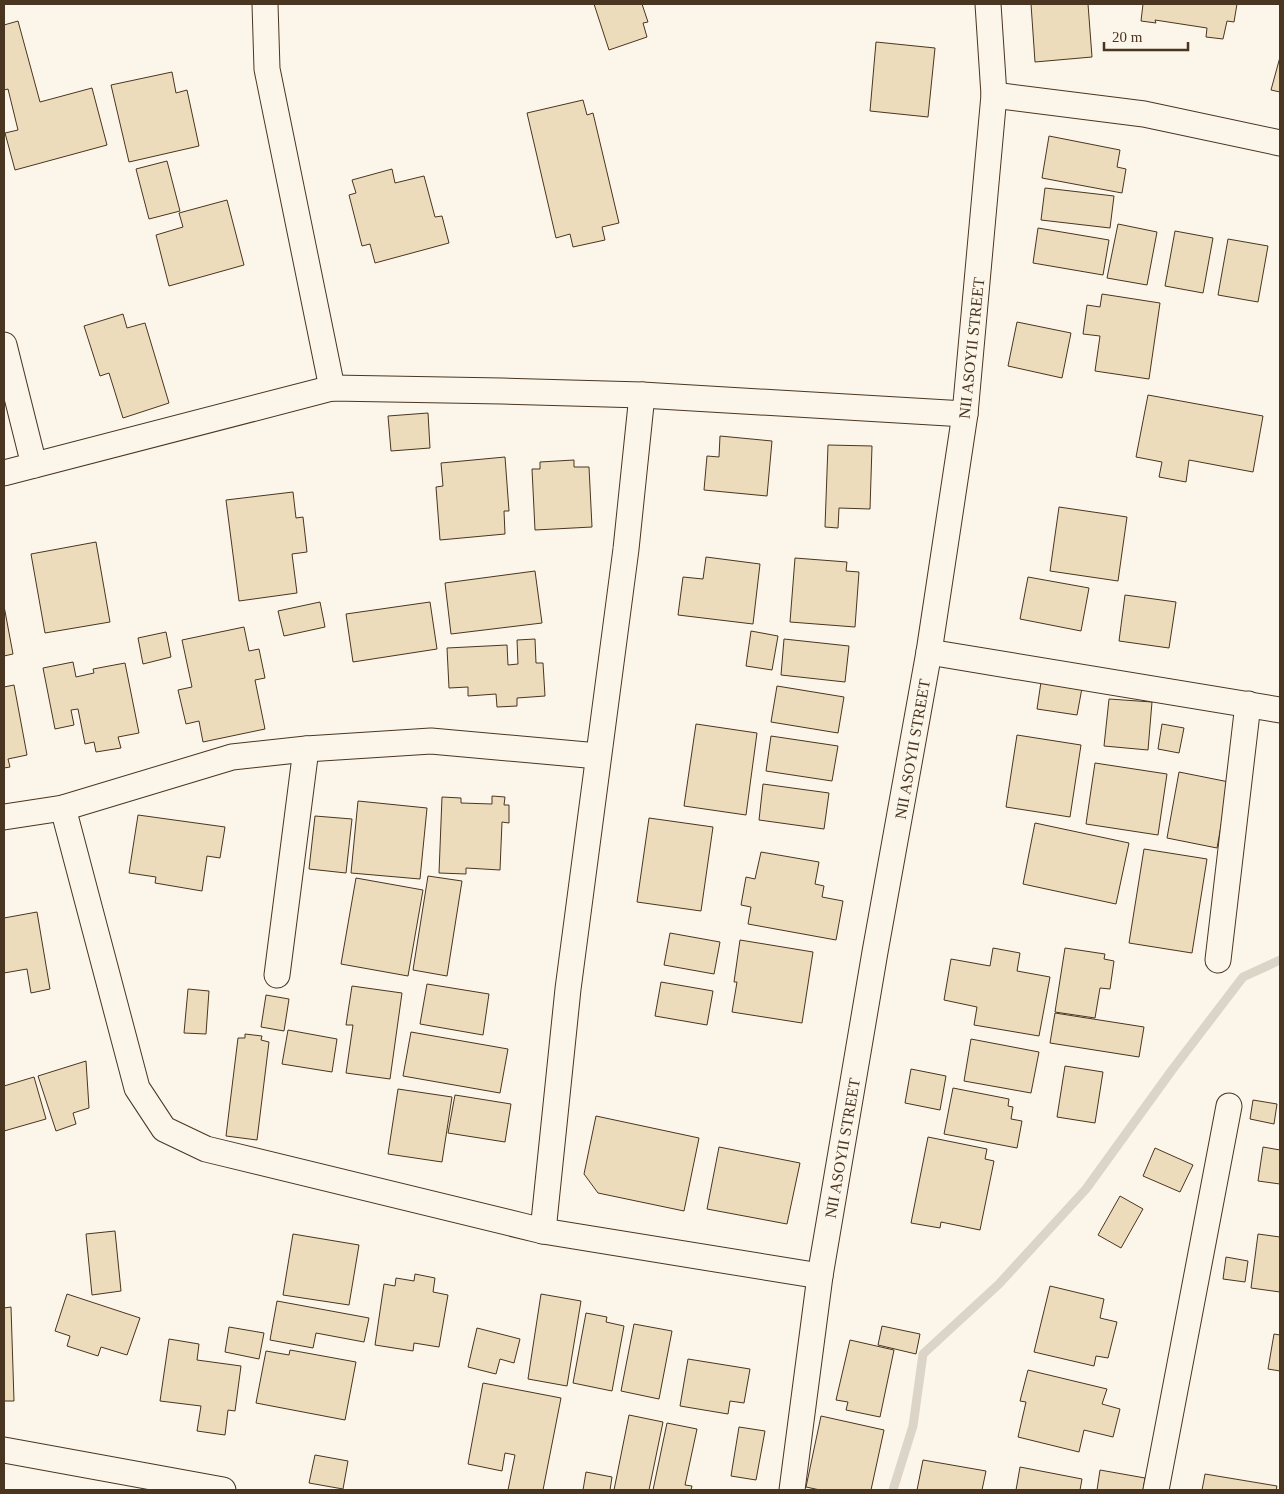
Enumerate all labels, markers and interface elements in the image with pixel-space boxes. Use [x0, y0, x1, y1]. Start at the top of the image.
scale bar [1104, 20, 1188, 52]
text: 20 m [1112, 29, 1143, 45]
street label: NII ASOYII STREET [956, 276, 987, 420]
street label: NII ASOYII STREET [892, 677, 933, 821]
street label: NII ASOYII STREET [822, 1076, 863, 1220]

